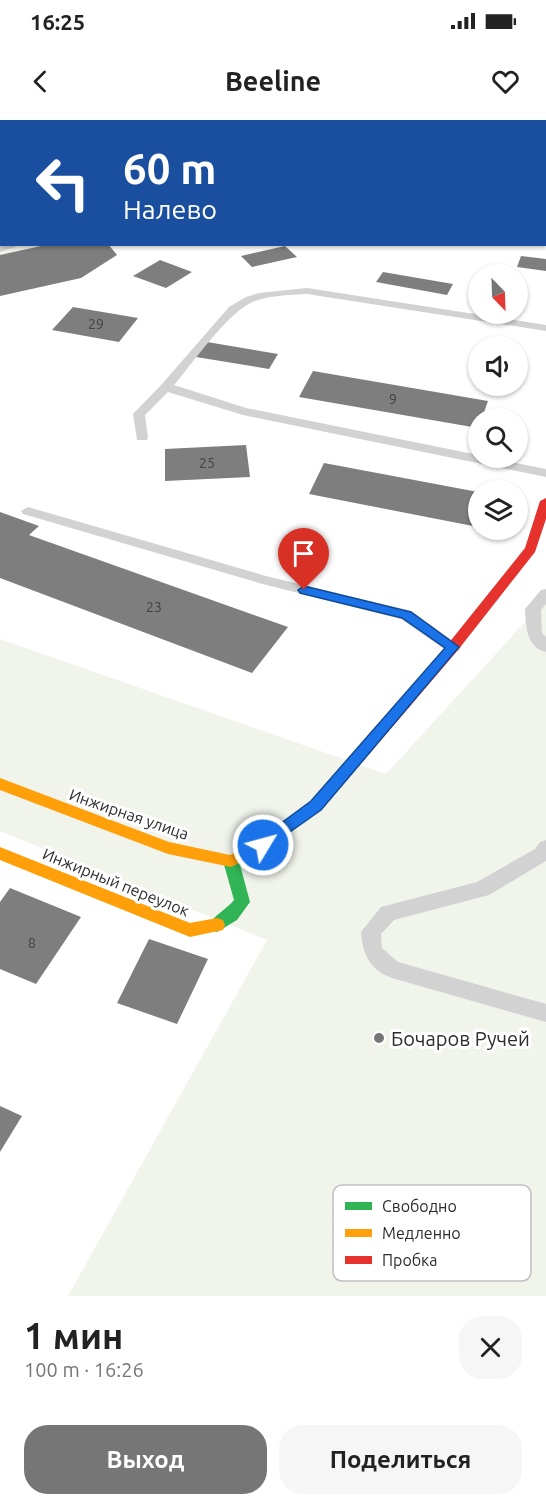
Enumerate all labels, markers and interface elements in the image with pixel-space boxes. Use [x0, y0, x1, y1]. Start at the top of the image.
text: 16:25 [30, 9, 85, 34]
icon: back [24, 65, 57, 98]
icon: heart [489, 65, 522, 98]
text: Beeline [225, 66, 321, 96]
icon: left [24, 144, 102, 222]
text: 60 m [123, 145, 217, 192]
text: Налево [123, 194, 217, 224]
north arrow [468, 264, 528, 324]
map controls [468, 264, 528, 540]
house number: 29 [88, 316, 104, 332]
button: sound [468, 336, 528, 396]
house number: 9 [389, 391, 397, 407]
button: search [468, 408, 528, 468]
house number: 25 [199, 455, 215, 471]
button: layers [468, 480, 528, 540]
pin [278, 528, 329, 590]
icon: arrive [287, 537, 320, 570]
house number: 23 [146, 599, 162, 615]
street label: Инжирная улица [67, 785, 191, 843]
position arrow [231, 813, 295, 877]
street label: Инжирный переулок [40, 844, 192, 920]
house number: 8 [28, 935, 36, 951]
place label: Бочаров Ручей [391, 1027, 530, 1050]
marker: Бочаров Ручей [372, 1031, 386, 1045]
legend [333, 1185, 531, 1281]
text: Свободно [382, 1197, 457, 1215]
text: Медленно [382, 1224, 461, 1242]
text: Пробка [382, 1251, 438, 1269]
text: 1 мин [24, 1315, 123, 1356]
button: close [459, 1316, 522, 1379]
text: 100 m · 16:26 [24, 1358, 144, 1381]
button: Выход [24, 1425, 267, 1494]
button: Поделиться [279, 1425, 522, 1494]

